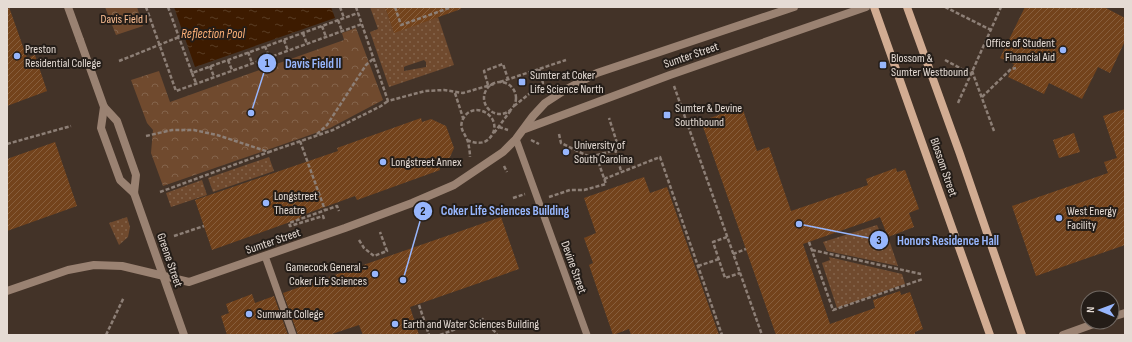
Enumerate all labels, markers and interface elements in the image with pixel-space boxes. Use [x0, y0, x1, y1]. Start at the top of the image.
park label: Davis Field I [101, 12, 147, 27]
water label: Reflection Pool [181, 26, 246, 42]
place label: Office of Student Financial Aid [986, 36, 1055, 65]
street label: Sumter Street [662, 39, 721, 72]
place label: Preston Residential College [25, 42, 101, 71]
marker: Office of Student Financial Aid [1058, 45, 1068, 55]
marker: Preston Residential College [12, 51, 22, 61]
callout: Davis Field ll [257, 51, 349, 76]
place label: Blossom & Sumter Westbound [891, 51, 968, 80]
text: 1 [265, 56, 270, 71]
text: Davis Field ll [285, 56, 341, 72]
marker: Blossom & Sumter Westbound [878, 60, 888, 70]
place label: Sumter at Coker Life Science North [530, 68, 604, 97]
marker: Sumter at Coker Life Science North [517, 77, 527, 87]
place label: Sumter & Devine Southbound [675, 101, 742, 130]
marker: Sumter & Devine Southbound [662, 110, 672, 120]
street label: Blossom Street [927, 136, 961, 199]
place label: University of South Carolina [574, 138, 633, 167]
marker: University of South Carolina [561, 147, 571, 157]
place label: Longstreet Annex [391, 155, 462, 170]
marker: Longstreet Annex [378, 157, 388, 167]
place label: Longstreet Theatre [274, 189, 318, 218]
marker: Longstreet Theatre [261, 198, 271, 208]
callout: Coker Life Sciences Building [413, 198, 577, 223]
text: Coker Life Sciences Building [441, 203, 570, 219]
text: 2 [420, 204, 426, 219]
place label: West Energy Facility [1067, 204, 1117, 233]
marker: West Energy Facility [1054, 213, 1064, 223]
street label: Sumter Street [244, 225, 303, 258]
callout: Honors Residence Hall [869, 227, 1007, 252]
street label: Greene Street [153, 231, 186, 289]
text: 3 [876, 233, 882, 248]
text: Honors Residence Hall [897, 233, 999, 249]
street label: Devine Street [557, 239, 590, 296]
place label: Gamecock General - Coker Life Sciences [286, 260, 367, 289]
marker: Gamecock General - Coker Life Sciences [370, 269, 380, 279]
north arrow [1080, 290, 1120, 330]
place label: Sumwalt College [257, 307, 324, 322]
text: N [1084, 307, 1097, 313]
marker: Sumwalt College [244, 309, 254, 319]
place label: Earth and Water Sciences Building [403, 317, 539, 332]
marker: Earth and Water Sciences Building [390, 319, 400, 329]

